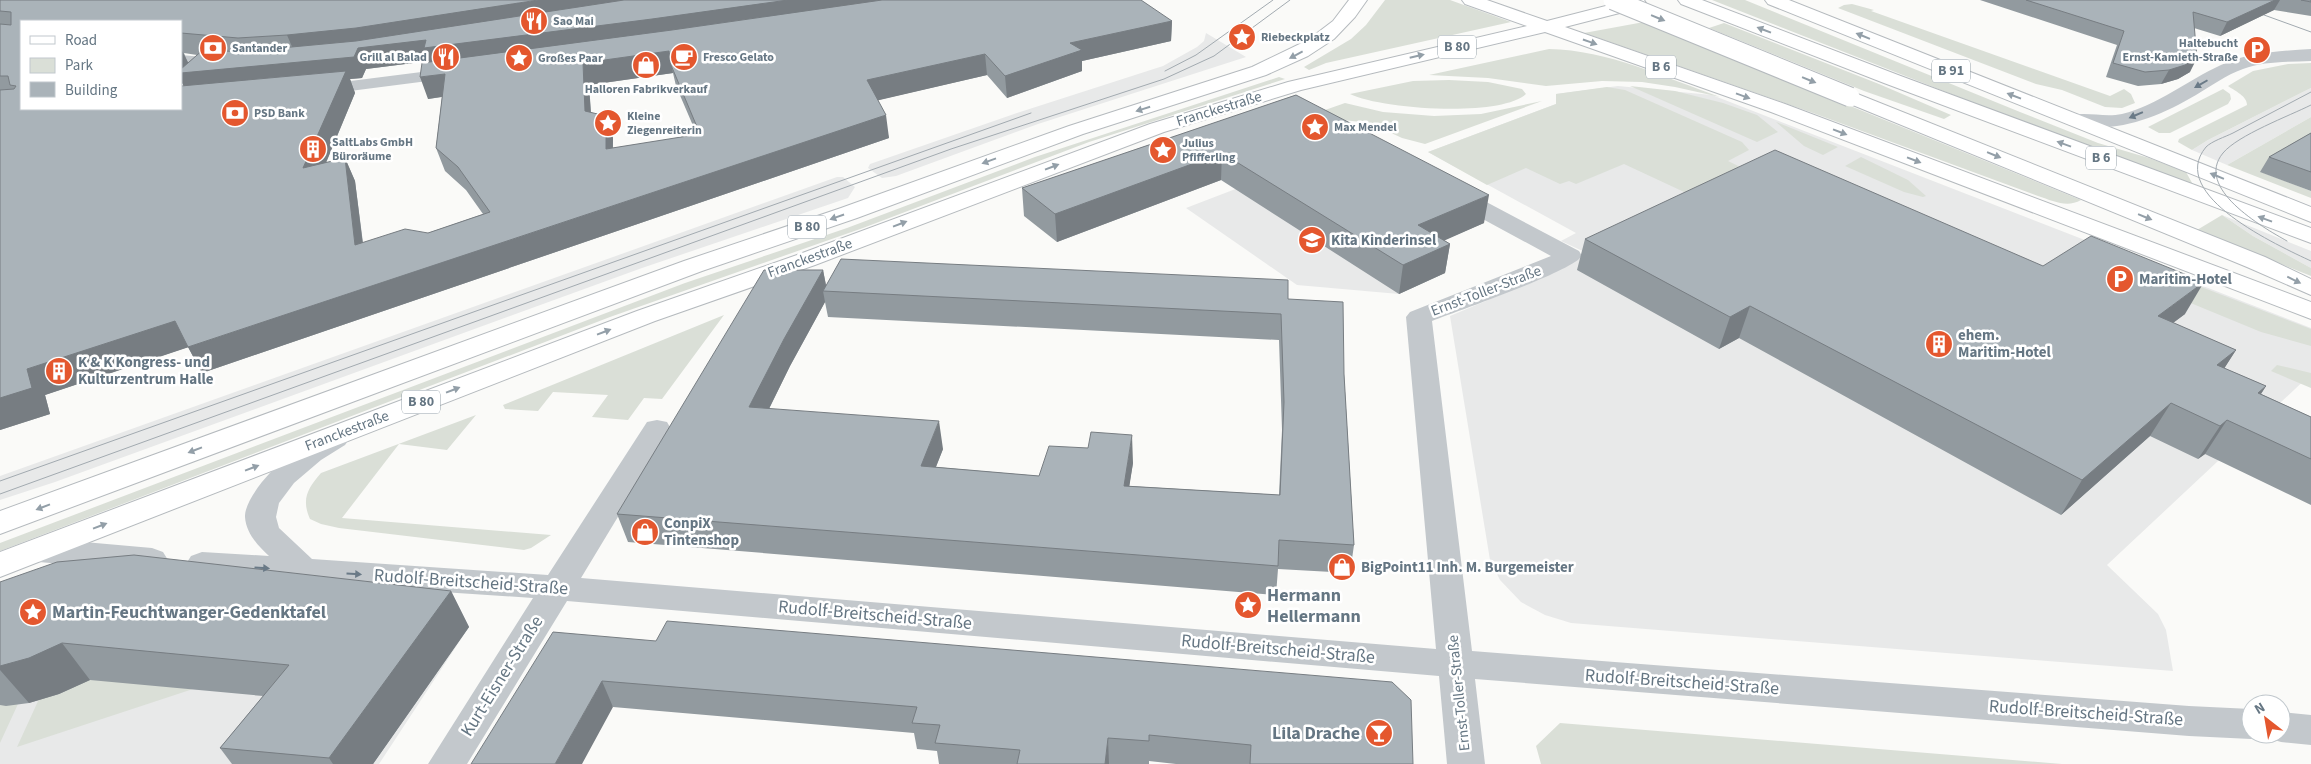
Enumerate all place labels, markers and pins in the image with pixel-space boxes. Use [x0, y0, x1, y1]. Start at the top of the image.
restaurant icon: Sao Mai [519, 6, 549, 36]
place label: Sao Mai [553, 13, 594, 30]
place icon: Riebeckplatz [1227, 22, 1257, 52]
place label: Riebeckplatz [1261, 29, 1330, 46]
bank icon: Santander [198, 33, 228, 63]
place label: Haltebucht Ernst-Kamieth-Straße [2123, 35, 2238, 66]
parking icon: Haltebucht Ernst-Kamieth-Straße [2242, 35, 2272, 65]
place label: Santander [232, 40, 287, 57]
restaurant icon: Grill al Balad [431, 42, 461, 72]
cafe icon: Fresco Gelato [669, 42, 699, 72]
place icon: Großes Paar [504, 43, 534, 73]
place label: Grill al Balad [360, 49, 427, 66]
place label: Fresco Gelato [703, 49, 774, 66]
place label: Großes Paar [538, 50, 603, 67]
shop icon: Halloren Fabrikverkauf [631, 50, 661, 80]
place label: Halloren Fabrikverkauf [585, 81, 708, 98]
bank icon: PSD Bank [220, 98, 250, 128]
place label: PSD Bank [254, 105, 305, 122]
place icon: Kleine Ziegenreiterin [593, 108, 623, 138]
place label: Kleine Ziegenreiterin [627, 108, 702, 139]
place icon: Max Mendel [1300, 112, 1330, 142]
place label: Max Mendel [1334, 119, 1397, 136]
building icon: SaltLabs GmbH Büroräume [298, 134, 328, 164]
place label: SaltLabs GmbH Büroräume [332, 134, 413, 165]
place icon: Julius Pfifferling [1148, 135, 1178, 165]
place label: Julius Pfifferling [1182, 135, 1236, 166]
school or university icon: Kita Kinderinsel [1297, 225, 1327, 255]
place label: Kita Kinderinsel [1331, 230, 1437, 251]
parking icon: Maritim-Hotel [2105, 264, 2135, 294]
place label: Maritim-Hotel [2139, 269, 2232, 290]
place label: ehem. Maritim-Hotel [1958, 325, 2051, 363]
building icon: ehem. Maritim-Hotel [1924, 329, 1954, 359]
place label: K & K Kongress- und Kulturzentrum Halle [78, 352, 214, 390]
building icon: K & K Kongress- und Kulturzentrum Halle [44, 356, 74, 386]
place label: ConpiX Tintenshop [664, 513, 739, 551]
shop icon: ConpiX Tintenshop [630, 517, 660, 547]
shop icon: BigPoint11 Inh. M. Burgemeister [1327, 552, 1357, 582]
place label: BigPoint11 Inh. M. Burgemeister [1361, 557, 1574, 578]
place label: Hermann Hellermann [1267, 583, 1361, 629]
place icon: Hermann Hellermann [1233, 590, 1263, 620]
place icon: Martin-Feuchtwanger-Gedenktafel [18, 597, 48, 627]
place label: Martin-Feuchtwanger-Gedenktafel [52, 600, 326, 625]
bar icon: Lila Drache [1364, 718, 1394, 748]
place label: Lila Drache [1272, 721, 1360, 746]

